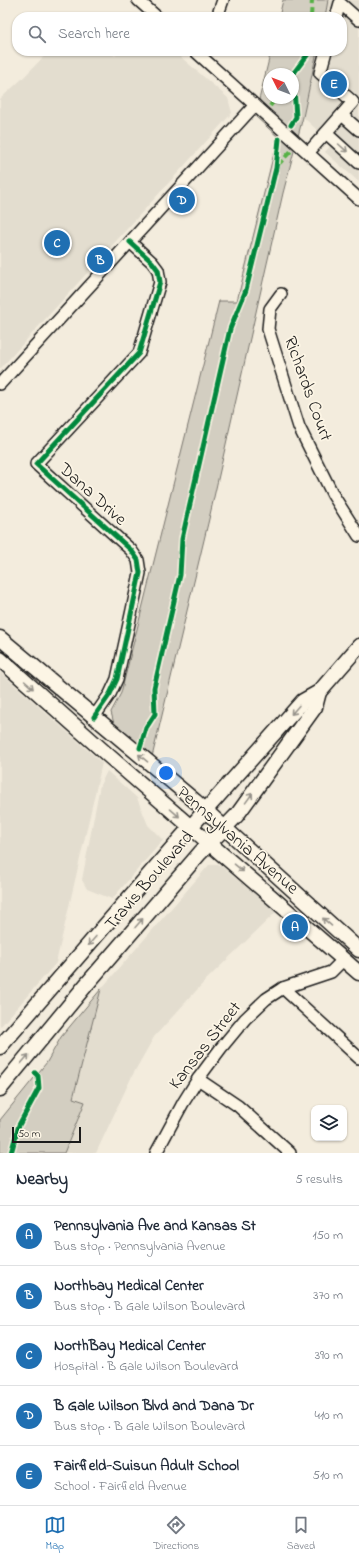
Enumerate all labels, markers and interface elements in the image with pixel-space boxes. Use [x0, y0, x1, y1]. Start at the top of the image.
search box [12, 12, 347, 56]
icon: search [26, 23, 48, 45]
text: Search here [58, 23, 130, 45]
north arrow [263, 68, 299, 104]
pin: E [321, 69, 347, 99]
one-way arrow [337, 143, 347, 152]
pin: D [169, 185, 195, 215]
pin: C [44, 228, 70, 258]
pin: B [87, 245, 113, 275]
street label: Richards Court [276, 333, 338, 445]
street label: Dana Drive [51, 457, 132, 533]
one-way arrow [24, 680, 34, 690]
one-way arrow [290, 705, 299, 715]
one-way arrow [138, 754, 149, 763]
your location [156, 763, 176, 783]
street label: Pennsylvania Avenue [170, 781, 304, 902]
one-way arrow [244, 793, 253, 804]
one-way arrow [169, 808, 179, 817]
street label: Travis Boulevard [99, 825, 201, 937]
one-way arrow [233, 864, 244, 873]
pin: A [282, 912, 308, 942]
one-way arrow [321, 917, 332, 926]
one-way arrow [134, 918, 143, 929]
one-way arrow [87, 936, 96, 946]
street label: Kansas Street [163, 997, 249, 1095]
one-way arrow [21, 1054, 30, 1064]
map controls [311, 1105, 347, 1141]
button: layers [311, 1105, 347, 1141]
scale bar [12, 1125, 81, 1144]
text: 50 m [18, 1126, 40, 1142]
text: Nearby [16, 1167, 68, 1192]
text: 5 results [295, 1170, 343, 1189]
text: Pennsylvania Ave and Kansas St [54, 1215, 256, 1237]
text: A [25, 1226, 33, 1245]
text: 150 m [312, 1226, 343, 1245]
text: Bus stop · Pennsylvania Avenue [54, 1237, 225, 1256]
text: Northbay Medical Center [54, 1275, 204, 1297]
text: B [25, 1286, 33, 1305]
text: 370 m [313, 1286, 343, 1305]
text: Bus stop · B Gale Wilson Boulevard [54, 1297, 245, 1316]
text: NorthBay Medical Center [54, 1335, 206, 1357]
text: C [25, 1346, 33, 1365]
text: 390 m [315, 1346, 343, 1365]
text: Hospital · B Gale Wilson Boulevard [54, 1357, 238, 1376]
text: B Gale Wilson Blvd and Dana Dr [54, 1395, 254, 1417]
text: D [24, 1406, 34, 1425]
text: 410 m [315, 1406, 343, 1425]
text: Bus stop · B Gale Wilson Boulevard [54, 1417, 245, 1436]
text: Fairfield-Suisun Adult School [54, 1455, 239, 1477]
text: E [25, 1466, 33, 1485]
text: 510 m [312, 1466, 343, 1485]
text: School · Fairfield Avenue [54, 1477, 187, 1496]
tab: Map [44, 1514, 66, 1554]
tab: Directions [153, 1514, 199, 1554]
tab: Saved [287, 1514, 315, 1554]

